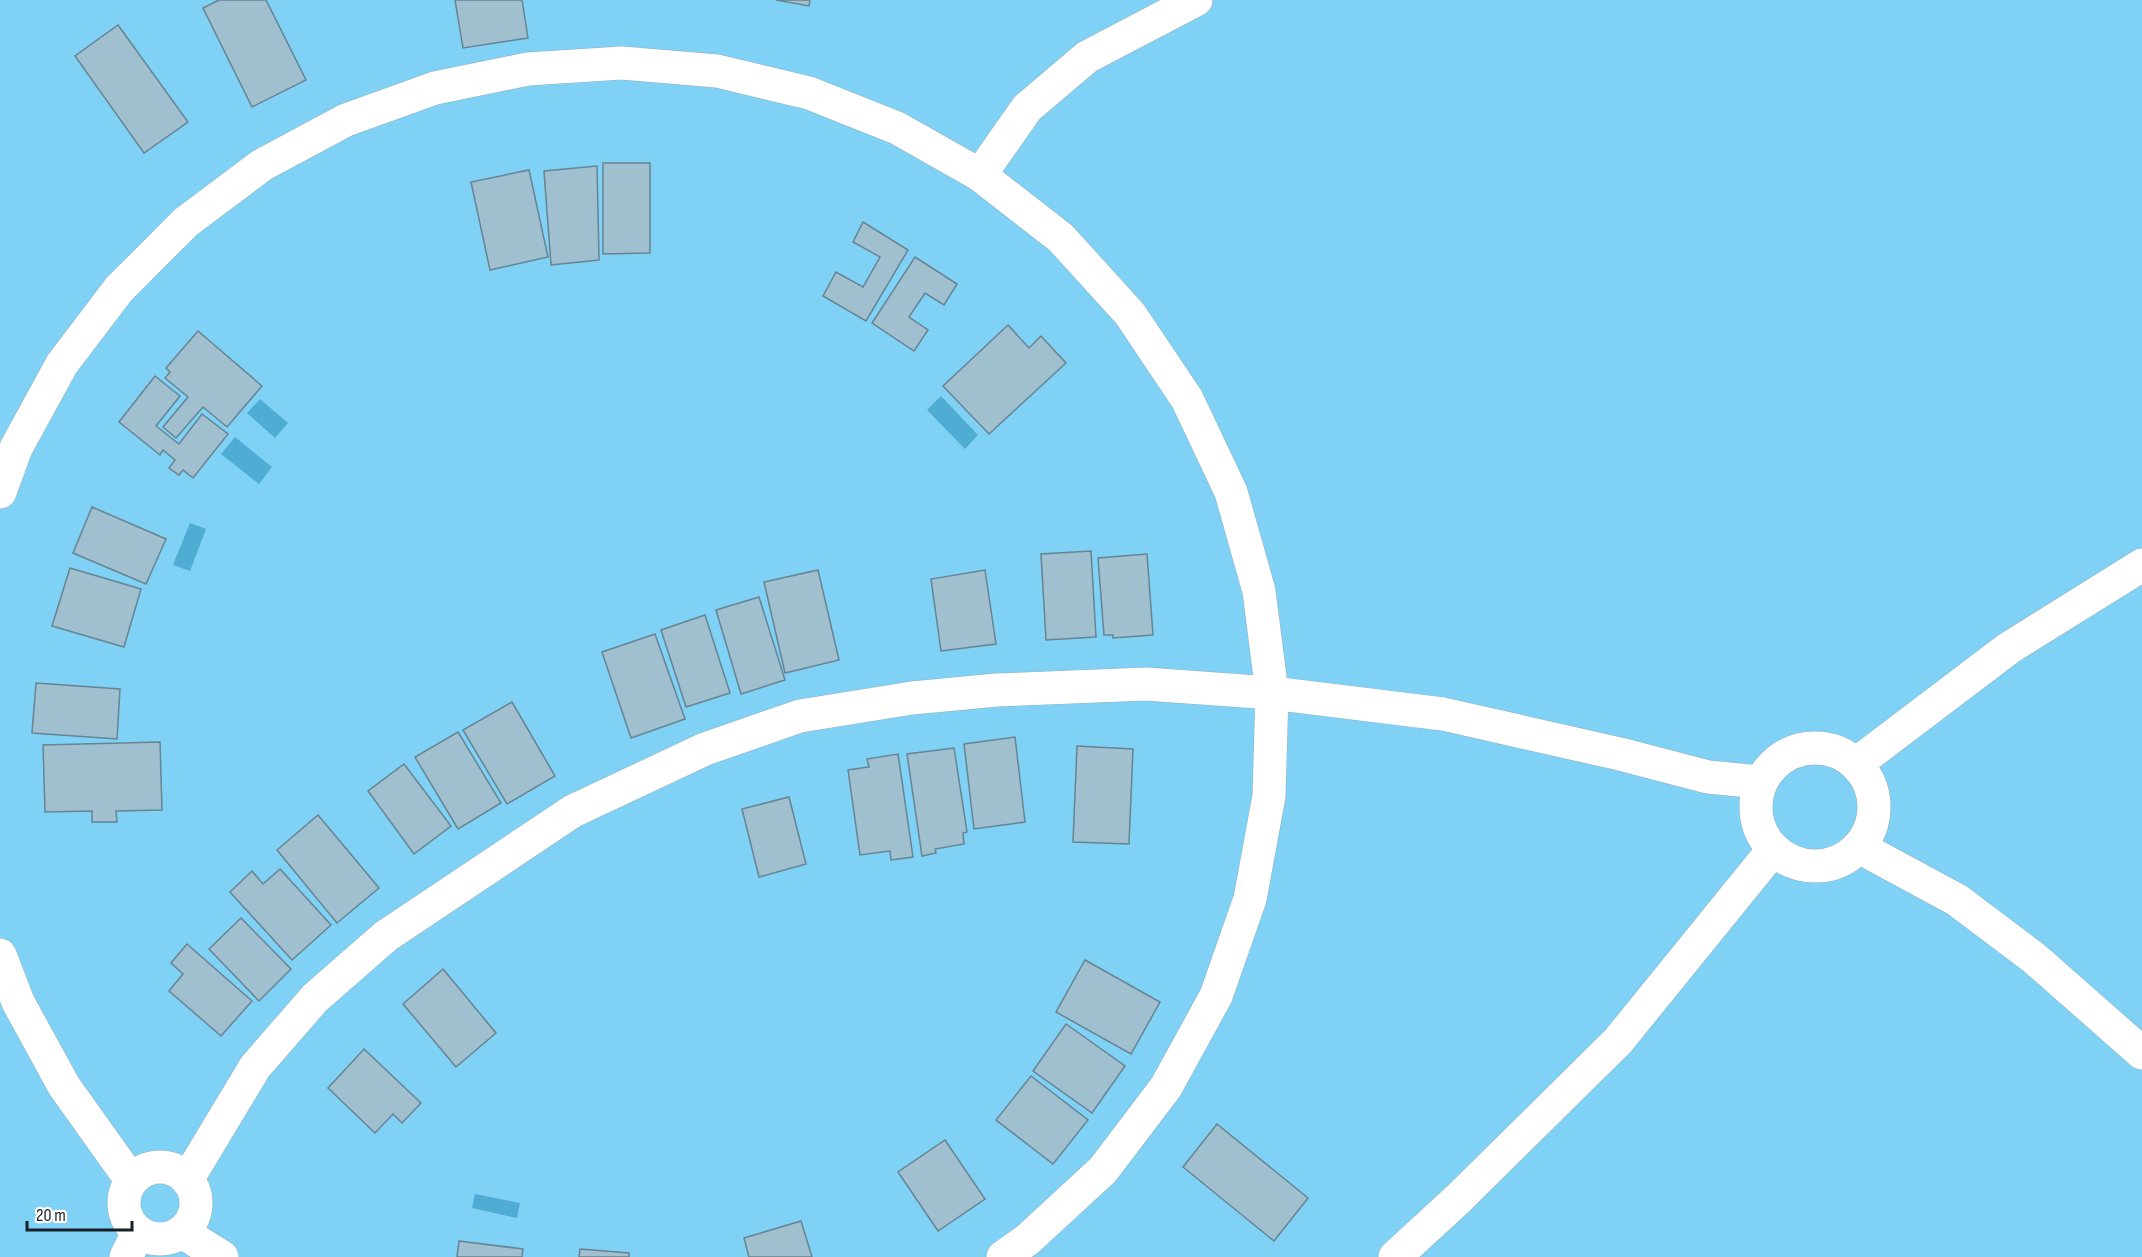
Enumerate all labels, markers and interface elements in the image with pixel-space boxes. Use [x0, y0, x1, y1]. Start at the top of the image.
scale bar [27, 1194, 132, 1232]
text: 20 m [36, 1205, 66, 1226]

